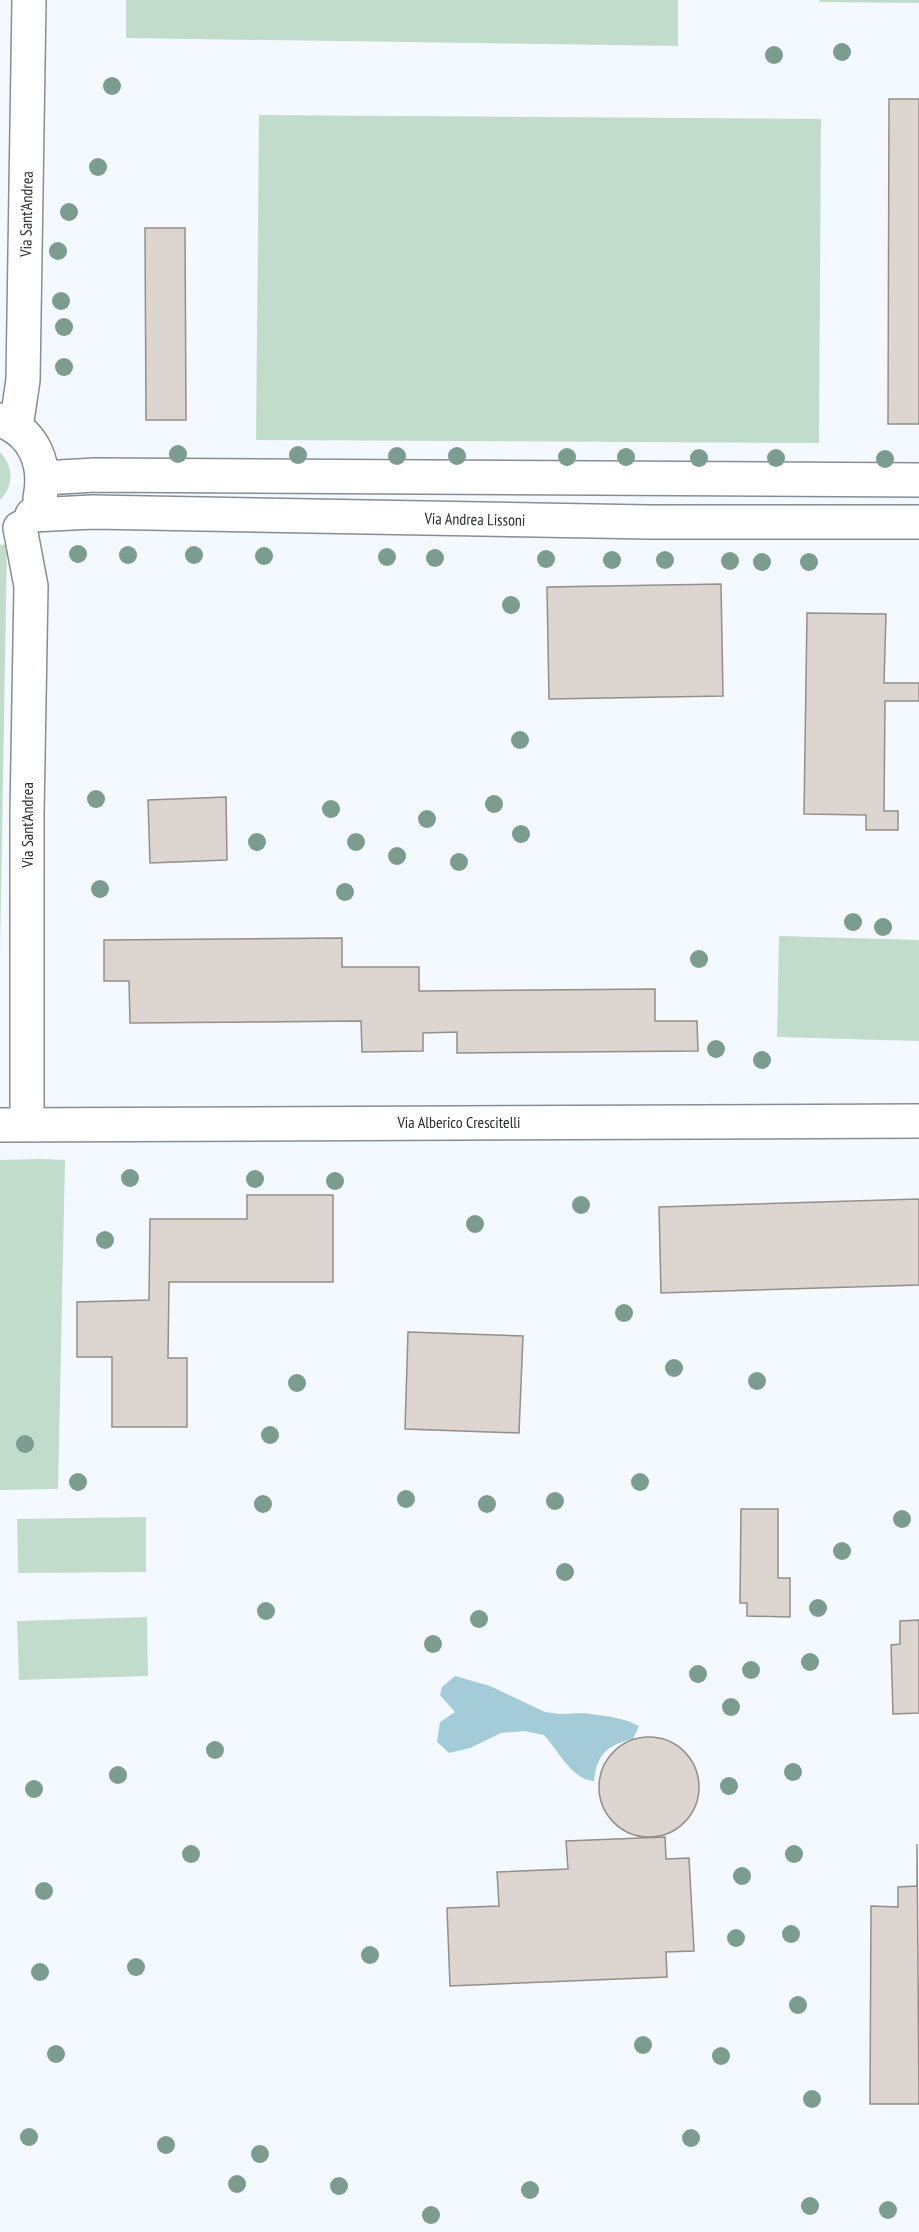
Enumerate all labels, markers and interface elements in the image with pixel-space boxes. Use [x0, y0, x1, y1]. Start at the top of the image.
street label: Via Sant'Andrea [15, 171, 37, 258]
street label: Via Andrea Lissoni [423, 508, 526, 530]
street label: Via Sant'Andrea [17, 782, 37, 869]
street label: Via Alberico Crescitelli [396, 1112, 521, 1132]

